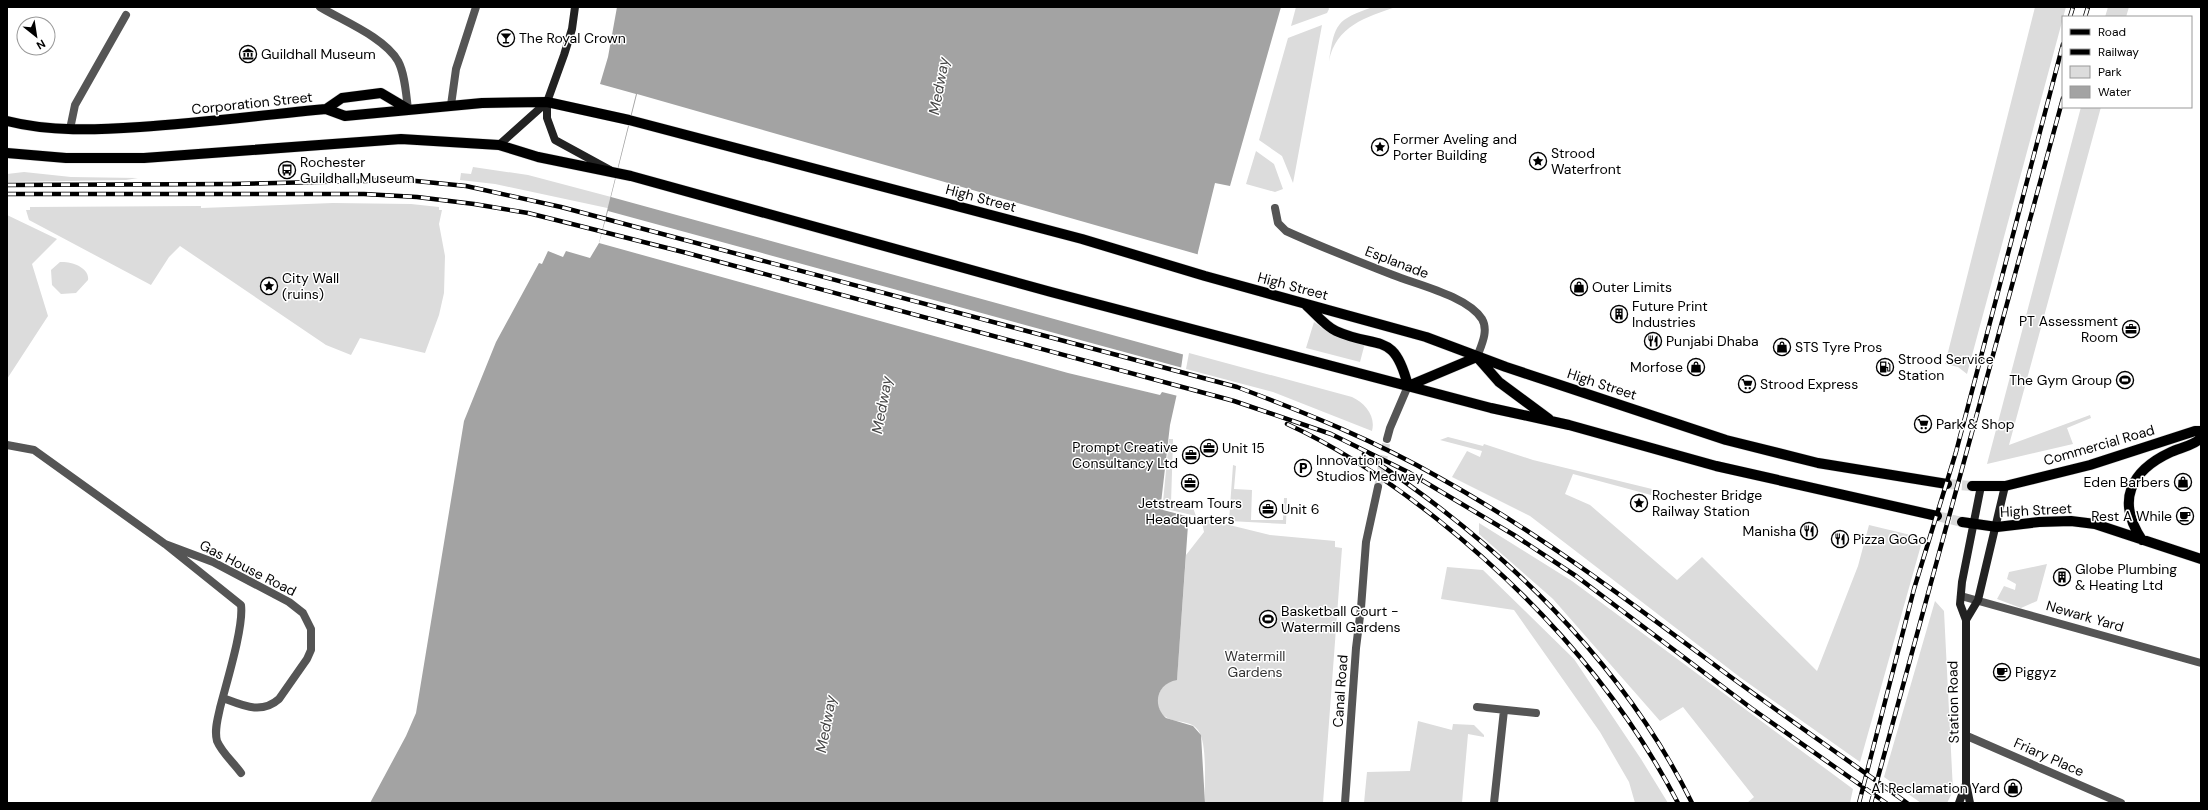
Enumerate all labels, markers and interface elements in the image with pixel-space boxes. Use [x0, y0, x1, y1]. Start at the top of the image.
north arrow [16, 16, 56, 56]
legend [2062, 16, 2192, 108]
text: Road [2098, 24, 2126, 40]
bar icon: The Royal Crown [496, 28, 516, 48]
place label: The Royal Crown [519, 29, 626, 47]
text: N [34, 37, 48, 53]
museum icon: Guildhall Museum [238, 44, 258, 64]
text: Railway [2098, 44, 2139, 60]
place label: Guildhall Museum [261, 45, 376, 63]
water label: Medway [924, 55, 954, 116]
text: Park [2098, 64, 2122, 80]
text: Water [2098, 84, 2132, 100]
street label: Corporation Street [191, 88, 313, 118]
place label: Former Aveling and Porter Building [1393, 130, 1517, 164]
place icon: Former Aveling and Porter Building [1370, 137, 1390, 157]
place label: Strood Waterfront [1551, 144, 1621, 178]
place icon: Strood Waterfront [1528, 151, 1548, 171]
place label: Rochester Guildhall Museum [300, 153, 415, 187]
bus stop icon: Rochester Guildhall Museum [277, 160, 297, 180]
street label: High Street [944, 180, 1018, 216]
street label: Esplanade [1363, 242, 1431, 282]
street label: High Street [1256, 268, 1330, 304]
place label: City Wall (ruins) [282, 269, 339, 303]
place icon: City Wall (ruins) [259, 276, 279, 296]
shop icon: Outer Limits [1569, 277, 1589, 297]
place label: Outer Limits [1592, 278, 1672, 296]
place label: Future Print Industries [1632, 297, 1708, 331]
building icon: Future Print Industries [1609, 304, 1629, 324]
place label: PT Assessment Room [2019, 312, 2118, 346]
office icon: PT Assessment Room [2121, 319, 2141, 339]
restaurant icon: Punjabi Dhaba [1643, 331, 1663, 351]
place label: Punjabi Dhaba [1666, 332, 1759, 350]
shop icon: STS Tyre Pros [1772, 337, 1792, 357]
place label: STS Tyre Pros [1795, 338, 1882, 356]
place label: Strood Service Station [1898, 350, 1994, 384]
shop icon: Morfose [1686, 357, 1706, 377]
fuel station icon: Strood Service Station [1875, 357, 1895, 377]
place label: Morfose [1630, 358, 1683, 376]
street label: High Street [1565, 364, 1639, 404]
sports icon: The Gym Group [2115, 370, 2135, 390]
place label: The Gym Group [2009, 371, 2112, 389]
water label: Medway [867, 374, 897, 435]
supermarket icon: Strood Express [1737, 374, 1757, 394]
place label: Strood Express [1760, 375, 1858, 393]
supermarket icon: Park & Shop [1913, 414, 1933, 434]
place label: Park & Shop [1936, 415, 2015, 433]
street label: Commercial Road [2041, 421, 2157, 469]
place label: Prompt Creative Consultancy Ltd [1072, 438, 1178, 472]
office icon: Unit 15 [1199, 438, 1219, 458]
place label: Unit 15 [1222, 439, 1265, 457]
office icon: Prompt Creative Consultancy Ltd [1181, 445, 1201, 465]
place label: Innovation Studios Medway [1316, 451, 1423, 485]
parking icon: Innovation Studios Medway [1293, 458, 1313, 478]
shop icon: Eden Barbers [2173, 472, 2193, 492]
office icon: Jetstream Tours Headquarters [1180, 473, 1200, 493]
place label: Eden Barbers [2083, 473, 2170, 491]
place label: Rochester Bridge Railway Station [1652, 486, 1762, 520]
place icon: Rochester Bridge Railway Station [1629, 493, 1649, 513]
place label: Jetstream Tours Headquarters [1138, 494, 1242, 528]
office icon: Unit 6 [1258, 499, 1278, 519]
street label: High Street [2000, 499, 2072, 521]
place label: Unit 6 [1281, 500, 1320, 518]
cafe icon: Rest A While [2175, 506, 2195, 526]
place label: Rest A While [2091, 507, 2172, 525]
restaurant icon: Manisha [1799, 521, 1819, 541]
place label: Manisha [1743, 522, 1796, 540]
restaurant icon: Pizza GoGo [1830, 529, 1850, 549]
place label: Pizza GoGo [1853, 530, 1926, 548]
street label: Gas House Road [197, 536, 299, 600]
place label: Globe Plumbing & Heating Ltd [2075, 560, 2177, 594]
building icon: Globe Plumbing & Heating Ltd [2052, 567, 2072, 587]
street label: Newark Yard [2044, 596, 2126, 636]
place label: Basketball Court - Watermill Gardens [1281, 602, 1400, 636]
sports icon: Basketball Court - Watermill Gardens [1258, 609, 1278, 629]
park label: Watermill Gardens [1225, 647, 1285, 681]
street label: Canal Road [1328, 654, 1352, 728]
street label: Station Road [1943, 661, 1963, 743]
cafe icon: Piggyz [1992, 662, 2012, 682]
place label: Piggyz [2015, 663, 2056, 681]
water label: Medway [811, 693, 841, 754]
street label: Friary Place [2011, 733, 2087, 781]
shop icon: A1 Reclamation Yard [2003, 778, 2023, 798]
place label: A1 Reclamation Yard [1871, 779, 2000, 797]

